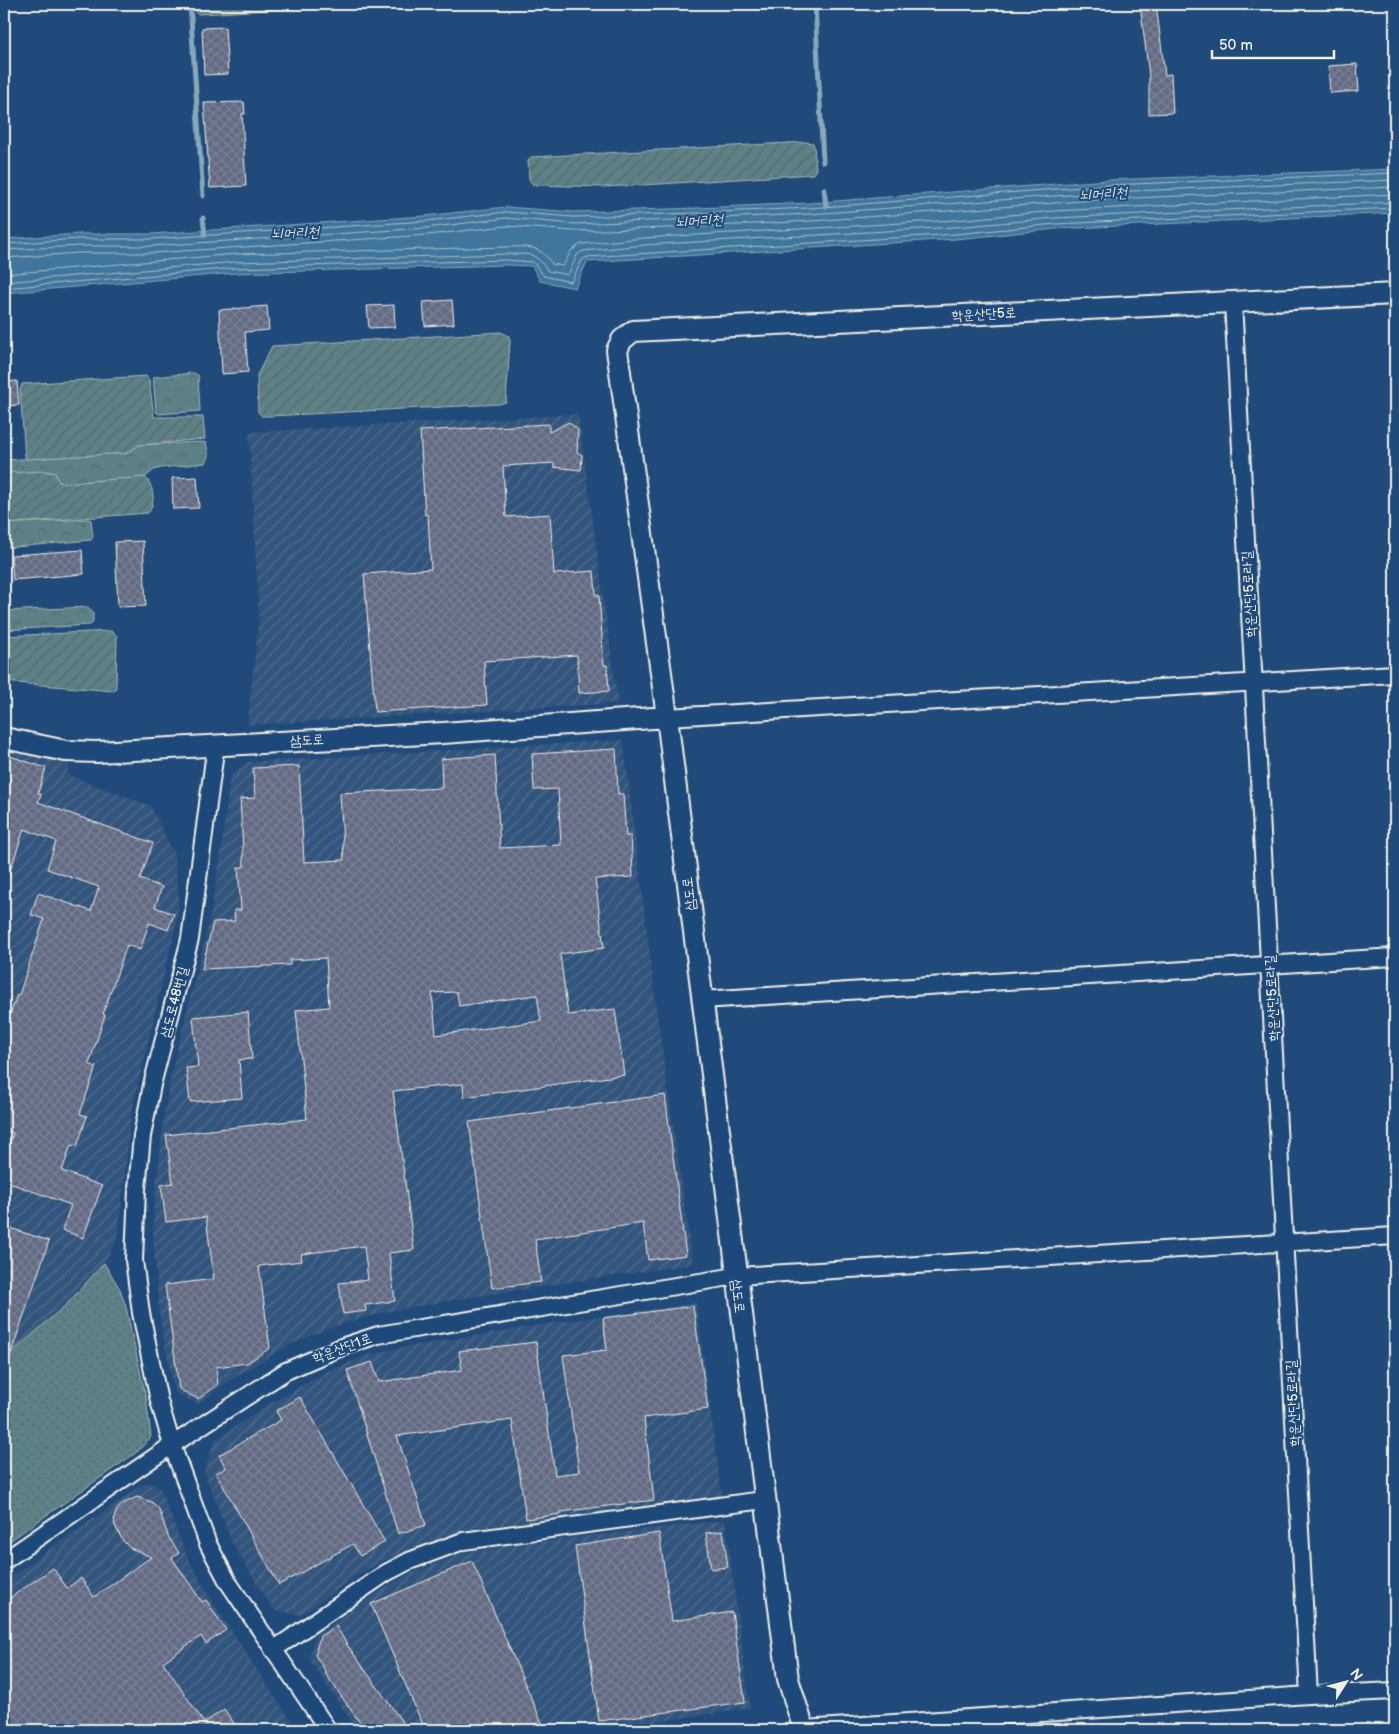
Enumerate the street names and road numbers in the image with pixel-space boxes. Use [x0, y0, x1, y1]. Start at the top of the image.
street label: 학운산단5로 [951, 304, 1017, 324]
street label: 학운산단5로라길 [1238, 549, 1260, 638]
street label: 삼도로 [290, 731, 324, 749]
street label: 삼도로 [679, 876, 699, 912]
street label: 학운산단5로라길 [1261, 953, 1283, 1042]
street label: 삼도로48번길 [156, 964, 192, 1039]
street label: 삼도로 [728, 1278, 748, 1314]
street label: 학운산단1로 [310, 1329, 374, 1367]
street label: 학운산단5로라길 [1282, 1358, 1304, 1447]

